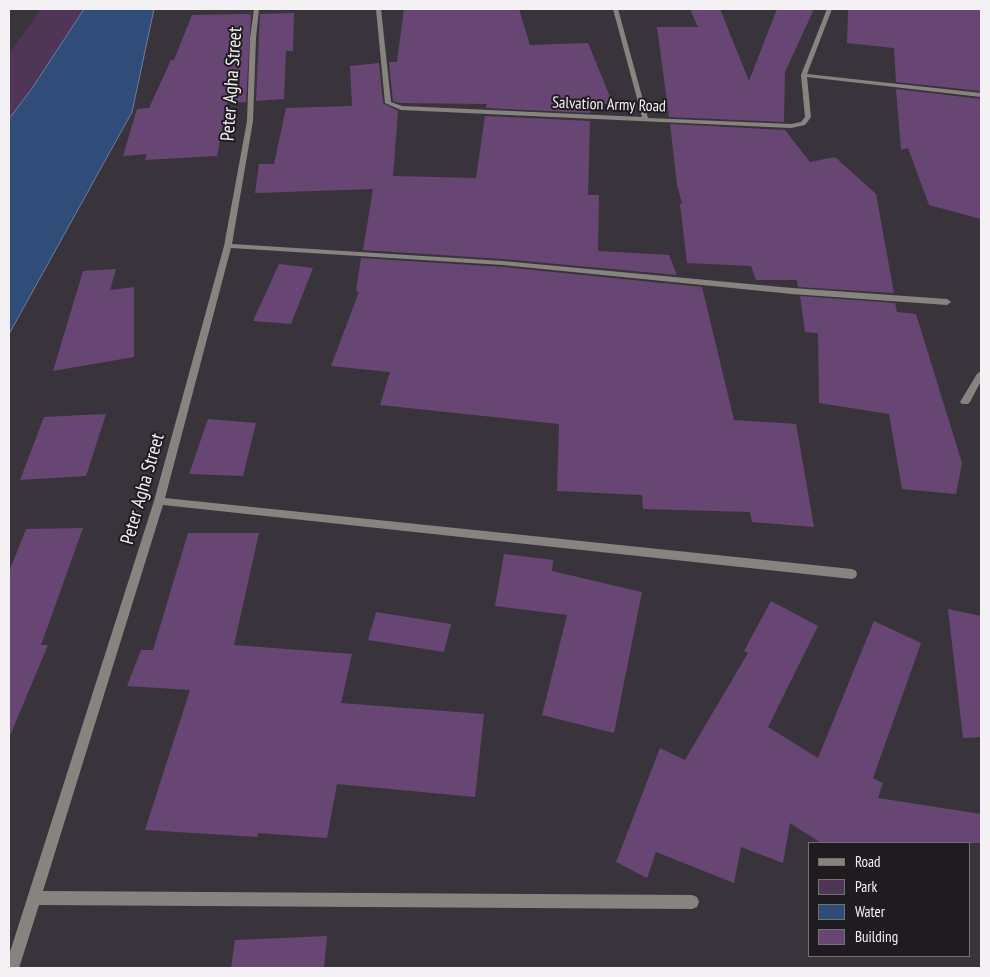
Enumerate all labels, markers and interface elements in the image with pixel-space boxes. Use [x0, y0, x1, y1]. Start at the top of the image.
street label: Peter Agha Street [217, 26, 247, 142]
street label: Salvation Army Road [552, 93, 666, 117]
street label: Peter Agha Street [116, 431, 170, 547]
legend [808, 842, 970, 957]
text: Road [855, 852, 881, 871]
text: Park [855, 877, 877, 896]
text: Water [855, 902, 885, 921]
text: Building [855, 927, 898, 946]

